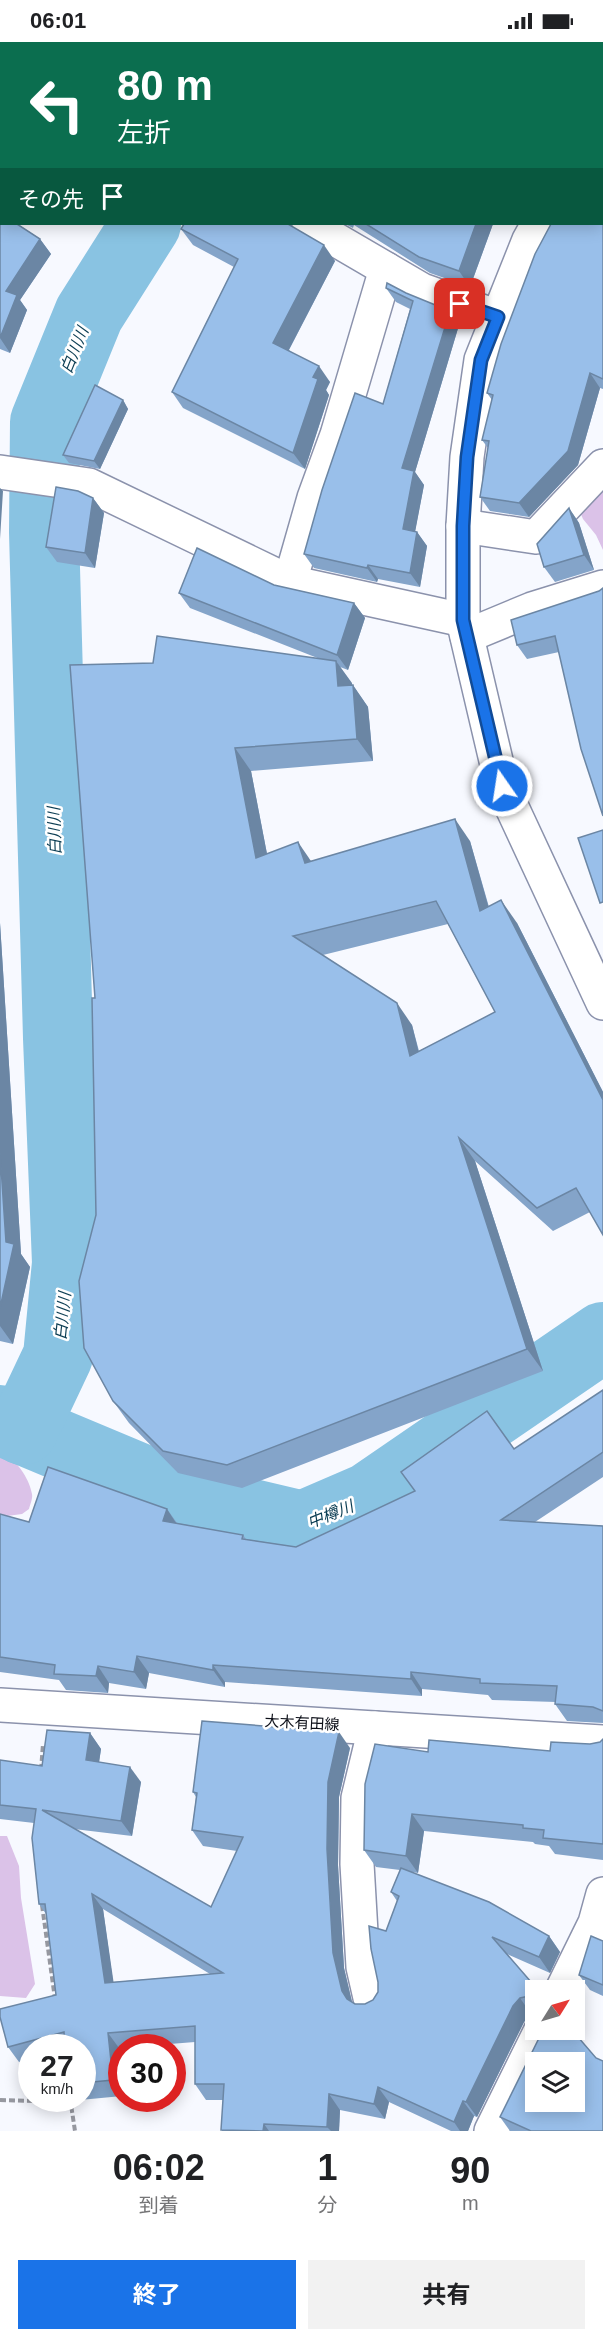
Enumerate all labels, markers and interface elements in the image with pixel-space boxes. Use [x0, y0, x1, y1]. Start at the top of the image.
text: 06:01 [30, 8, 86, 33]
text: 80 m [117, 62, 213, 109]
icon: left [18, 66, 96, 144]
text: 左折 [117, 118, 171, 148]
icon: arrive [96, 180, 129, 213]
text: その先 [18, 187, 84, 212]
pin [434, 278, 485, 329]
icon: arrive [443, 287, 476, 320]
water label: 白川川 [58, 323, 92, 376]
position arrow [470, 754, 534, 818]
water label: 白川川 [45, 805, 64, 855]
water label: 白川川 [52, 1289, 74, 1341]
water label: 中樽川 [305, 1497, 357, 1531]
street label: 大木有田線 [264, 1712, 340, 1733]
north arrow [525, 1980, 585, 2040]
map controls [525, 1980, 585, 2112]
speed limit sign: 30 [108, 2034, 186, 2112]
text: 27 [40, 2049, 74, 2082]
button: layers [525, 2052, 585, 2112]
text: km/h [41, 2080, 73, 2097]
text: 06:02 [113, 2147, 205, 2188]
text: 1 [317, 2147, 338, 2188]
text: 90 [450, 2150, 490, 2191]
text: m [462, 2192, 479, 2214]
text: 到着 [139, 2194, 179, 2216]
text: 分 [318, 2194, 338, 2216]
button: 終了 [18, 2260, 296, 2329]
button: 共有 [308, 2260, 585, 2329]

